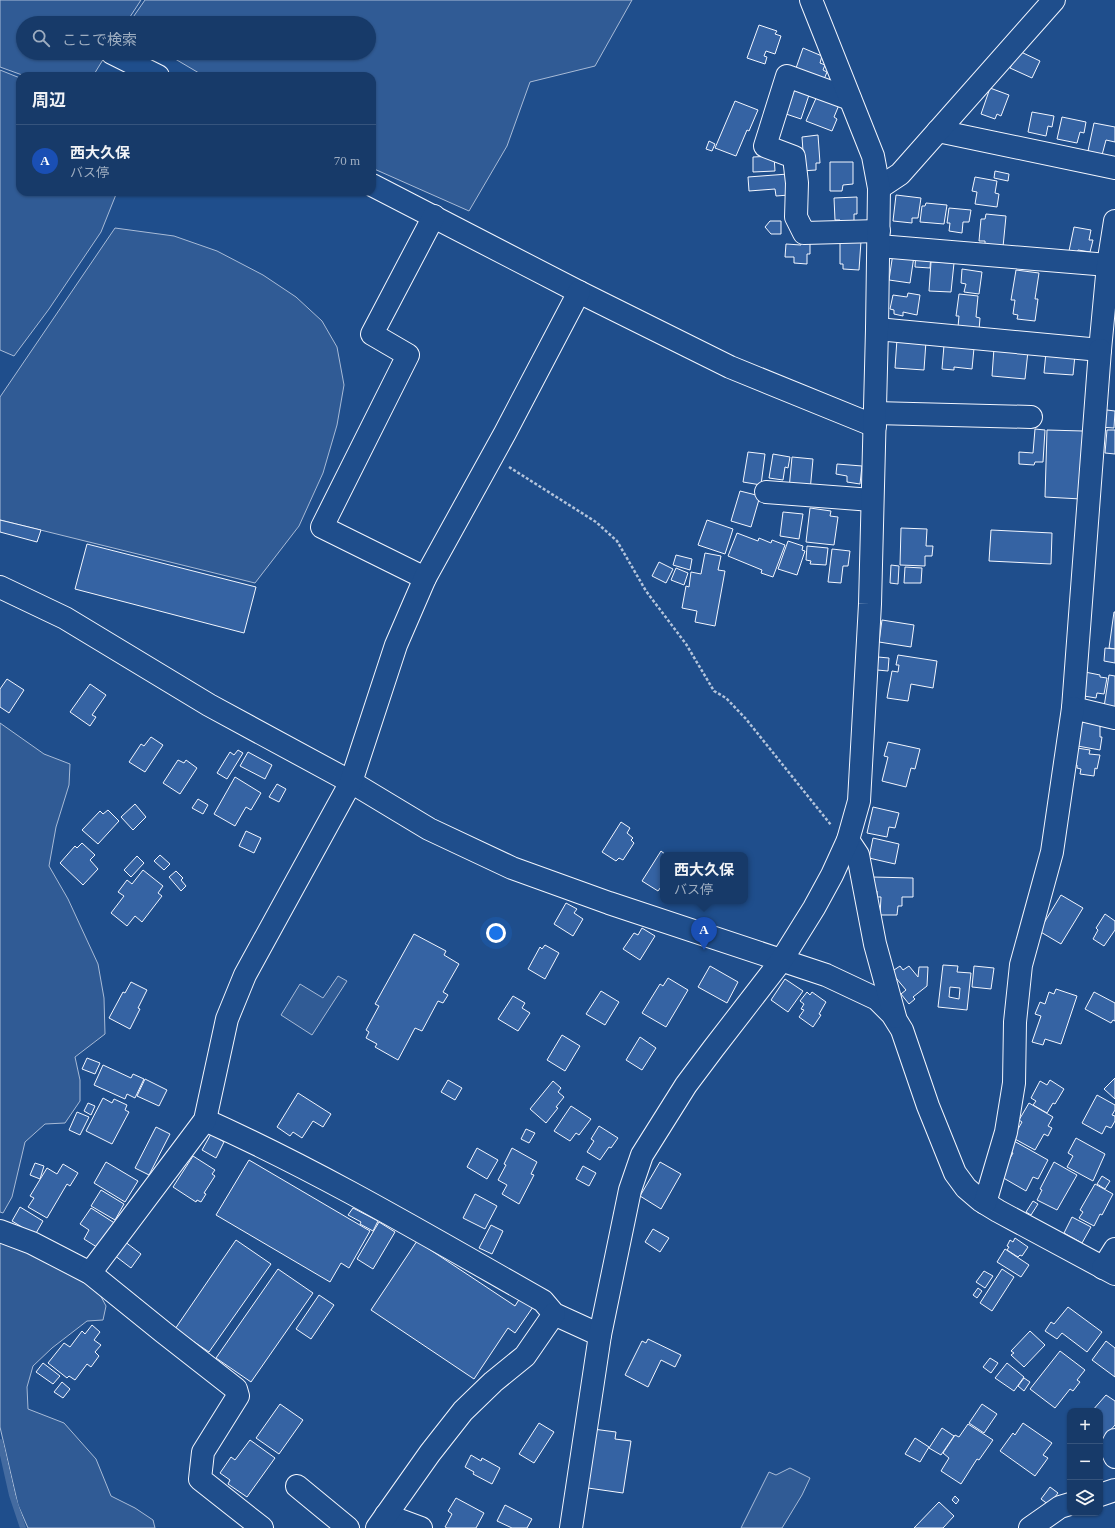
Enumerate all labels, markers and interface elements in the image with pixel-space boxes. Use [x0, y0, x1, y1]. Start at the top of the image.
search box [16, 16, 376, 60]
icon: search [30, 27, 52, 49]
text: ここで検索 [62, 32, 137, 48]
text: 周辺 [32, 91, 66, 110]
text: 西大久保 [70, 145, 130, 161]
text: A [40, 153, 50, 168]
text: 70 m [334, 153, 360, 168]
text: バス停 [70, 165, 109, 180]
popup [660, 852, 748, 904]
text: 西大久保 [674, 862, 734, 878]
text: バス停 [674, 882, 713, 897]
pin: A [691, 917, 717, 950]
your location [486, 923, 506, 943]
map controls [1067, 1408, 1103, 1516]
button: + [1067, 1408, 1103, 1444]
button: − [1067, 1444, 1103, 1480]
button: layers [1067, 1480, 1103, 1516]

